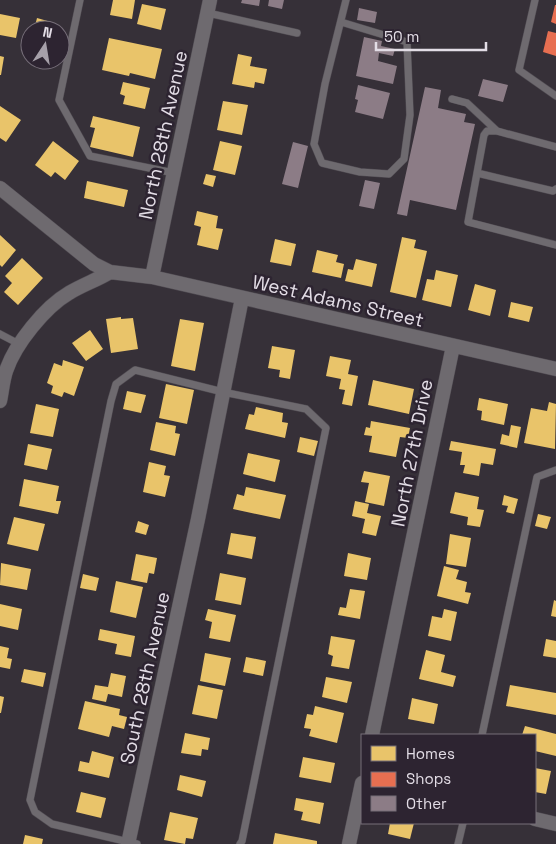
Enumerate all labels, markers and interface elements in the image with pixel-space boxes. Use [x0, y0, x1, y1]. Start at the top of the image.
north arrow [20, 20, 70, 70]
scale bar [376, 20, 486, 52]
text: N [41, 23, 54, 42]
text: 50 m [384, 27, 419, 46]
street label: North 28th Avenue [133, 48, 193, 222]
street label: West Adams Street [250, 269, 426, 333]
street label: North 27th Drive [385, 377, 439, 529]
street label: South 28th Avenue [115, 589, 175, 767]
legend [361, 734, 536, 824]
text: Homes [406, 744, 455, 763]
text: Shops [406, 769, 451, 788]
text: Other [406, 794, 447, 813]

